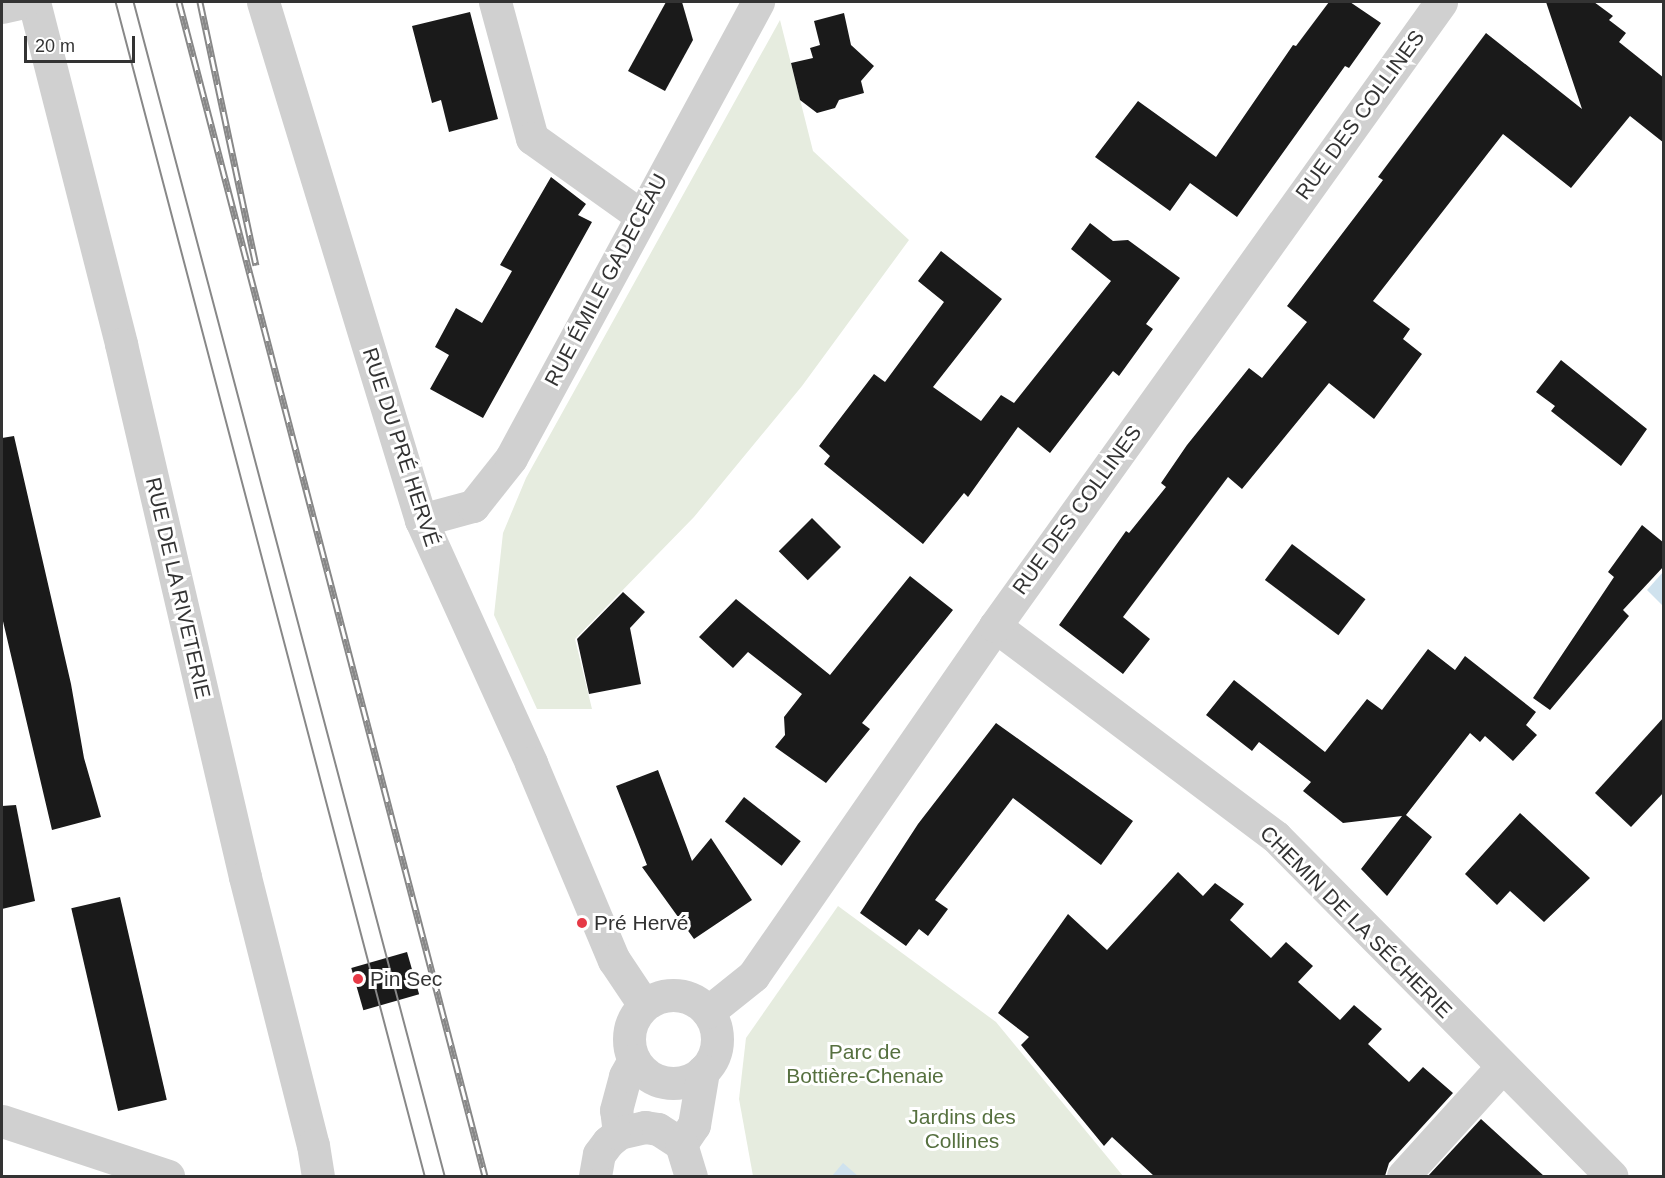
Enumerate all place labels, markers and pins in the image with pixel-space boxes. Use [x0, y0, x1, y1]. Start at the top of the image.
place label: Pré Hervé [594, 910, 689, 936]
marker: Pré Hervé [575, 916, 589, 930]
place label: Pin Sec [370, 966, 442, 992]
marker: Pin Sec [351, 972, 365, 986]

